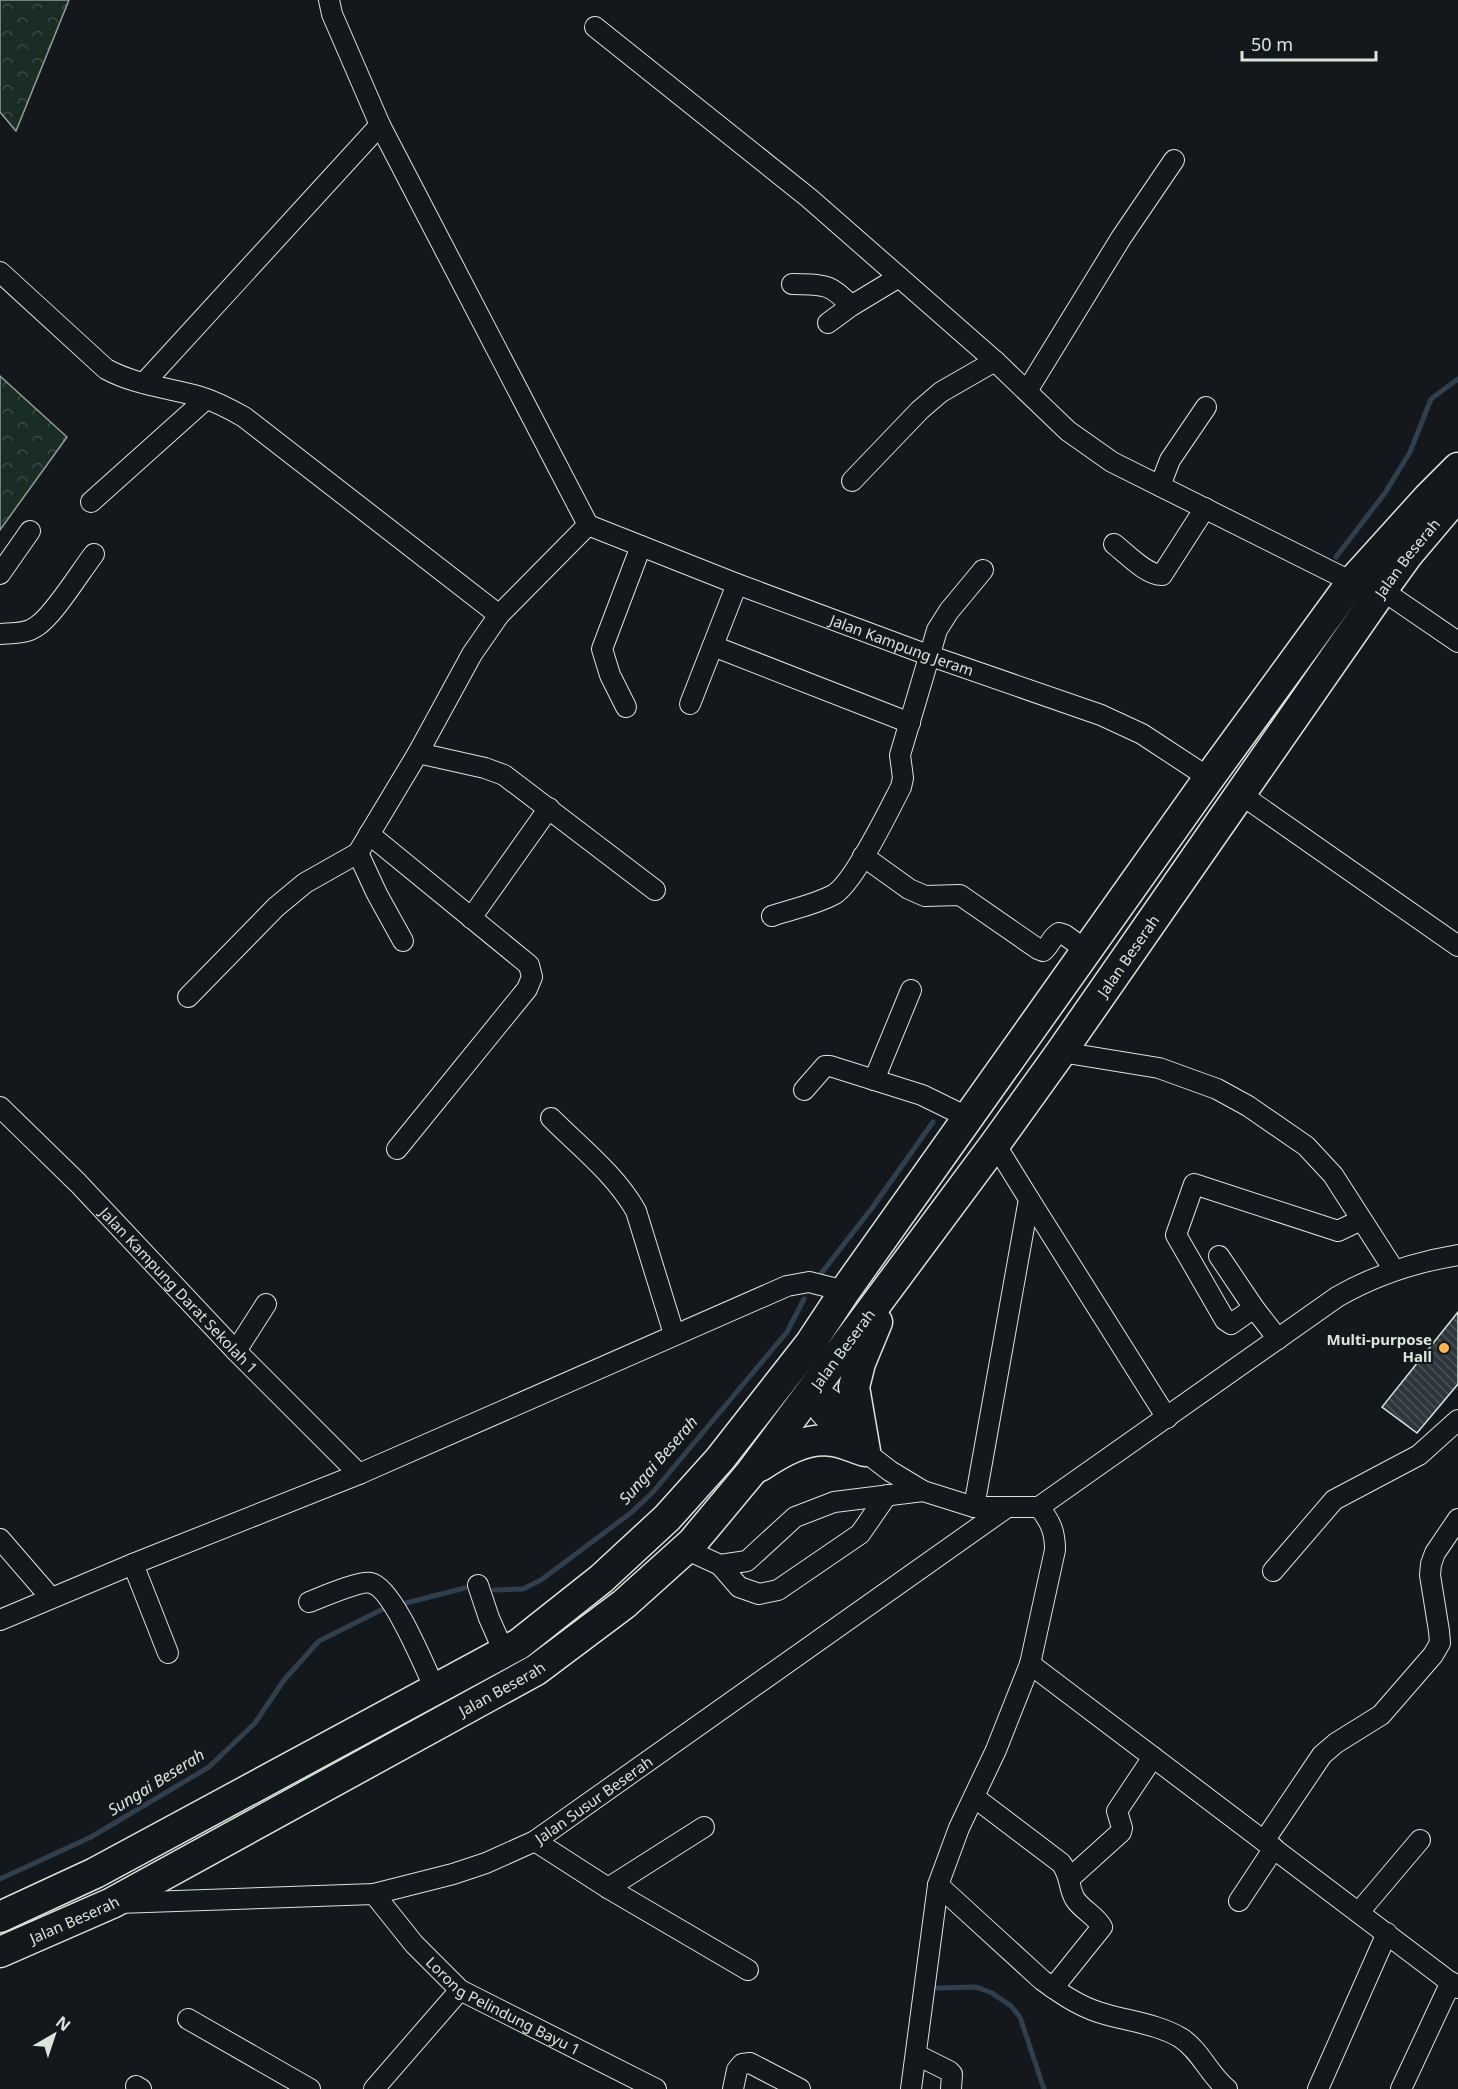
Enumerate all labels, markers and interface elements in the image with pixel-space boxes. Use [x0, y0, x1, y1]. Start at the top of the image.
scale bar [1242, 24, 1376, 62]
text: 50 m [1251, 32, 1293, 56]
street label: Jalan Beserah [1369, 514, 1444, 603]
street label: Jalan Kampung Jeram [825, 609, 976, 680]
street label: Jalan Beserah [1091, 911, 1163, 1002]
street label: Jalan Kampung Darat Sekolah 1 [94, 1201, 262, 1377]
street label: Jalan Beserah [805, 1305, 879, 1395]
place label: Multi-purpose Hall [1327, 1329, 1432, 1366]
marker: Multi-purpose Hall [1437, 1341, 1451, 1355]
water label: Sungai Beserah [614, 1411, 702, 1509]
street label: Jalan Beserah [453, 1657, 549, 1722]
water label: Sungai Beserah [103, 1743, 209, 1821]
street label: Jalan Susur Beserah [529, 1751, 656, 1849]
street label: Jalan Beserah [25, 1891, 123, 1949]
street label: Lorong Pelindung Bayu 1 [422, 1952, 584, 2059]
north arrow [24, 2005, 84, 2065]
text: N [51, 2011, 75, 2036]

